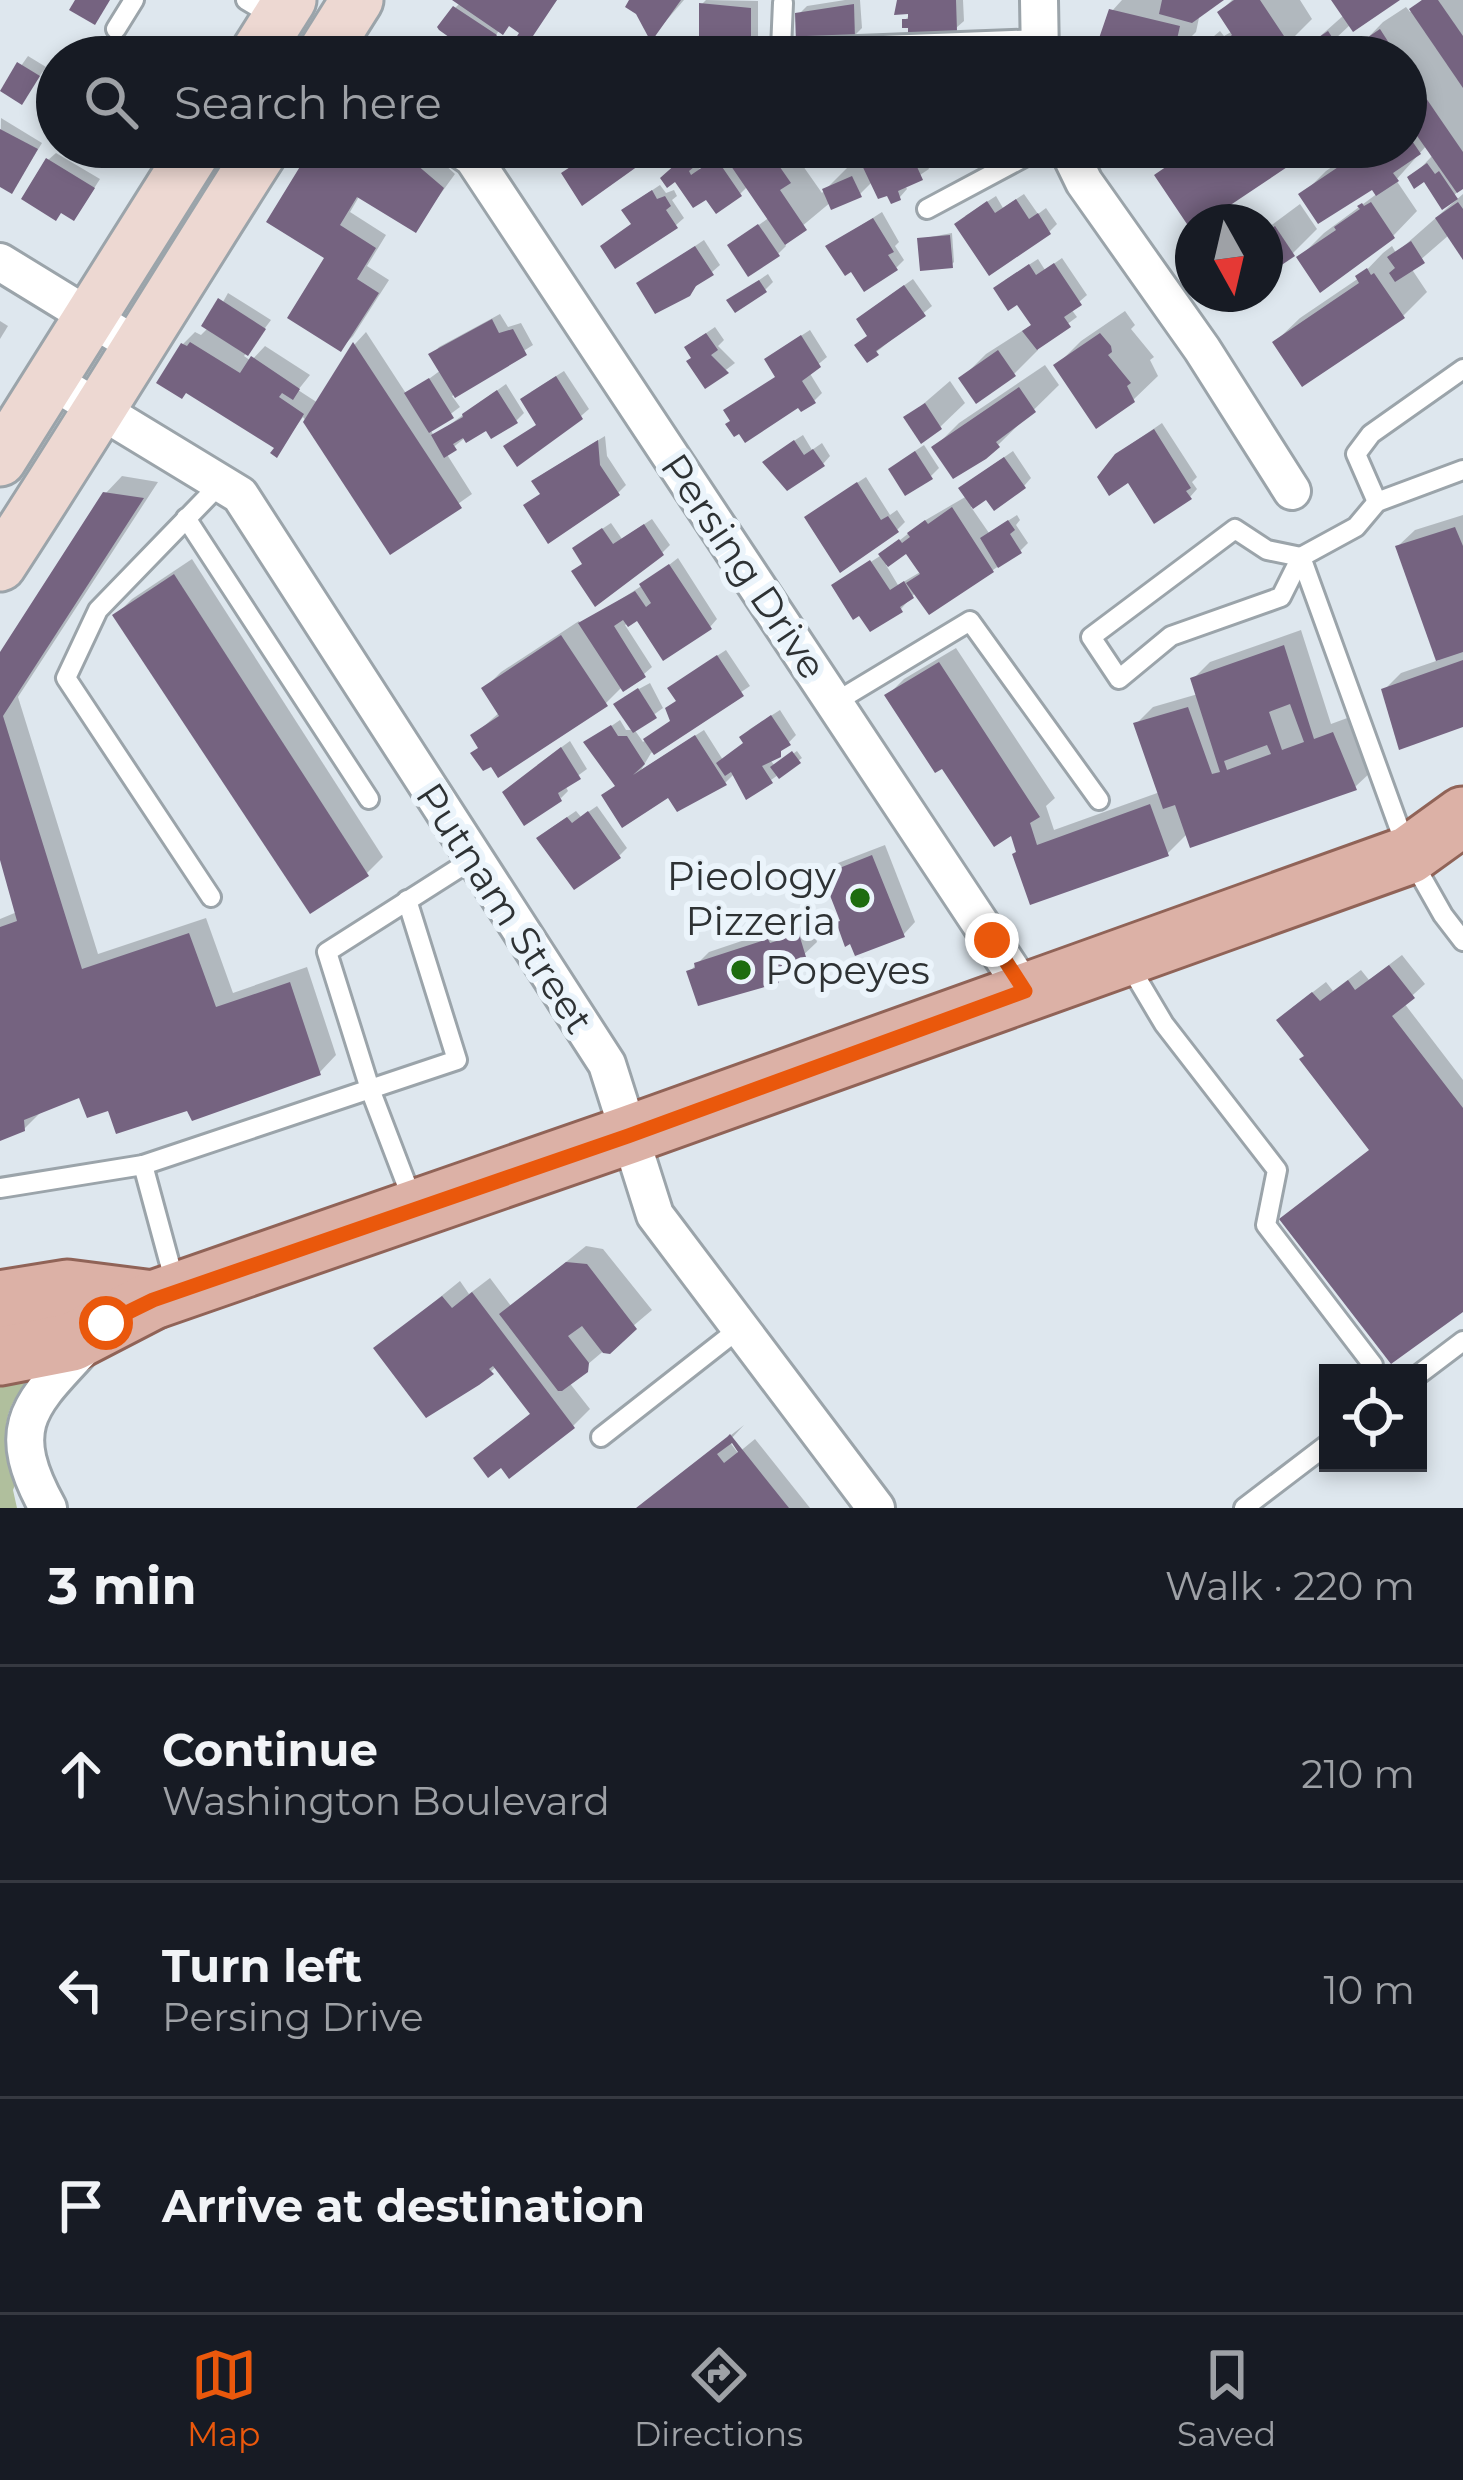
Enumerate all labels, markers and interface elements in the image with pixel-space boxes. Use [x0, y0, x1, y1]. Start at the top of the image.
search box [36, 36, 1427, 168]
icon: search [78, 69, 144, 135]
text: Search here [174, 75, 442, 130]
north arrow [1175, 204, 1283, 312]
street label: Persing Drive [651, 444, 837, 688]
street label: Putnam Street [406, 774, 604, 1042]
place label: Pieology Pizzeria [667, 852, 837, 945]
marker: Pieology Pizzeria [847, 885, 873, 911]
route end [965, 913, 1019, 967]
place label: Popeyes [765, 946, 930, 994]
marker: Popeyes [728, 957, 754, 983]
route start [79, 1296, 133, 1350]
map controls [1319, 1364, 1427, 1472]
button: locate [1319, 1364, 1427, 1472]
text: 3 min [48, 1555, 197, 1617]
text: Walk · 220 m [1165, 1562, 1415, 1610]
text: Continue [162, 1722, 378, 1777]
icon: ahead [48, 1741, 114, 1807]
text: 210 m [1301, 1750, 1415, 1798]
text: Washington Boulevard [162, 1777, 610, 1825]
text: Turn left [162, 1938, 362, 1993]
icon: left [48, 1957, 114, 2023]
text: 10 m [1324, 1966, 1415, 2014]
text: Persing Drive [162, 1993, 424, 2041]
icon: arrive [48, 2173, 114, 2239]
text: Arrive at destination [162, 2178, 645, 2233]
tab: Map [187, 2342, 260, 2454]
tab: Directions [634, 2342, 803, 2454]
tab: Saved [1177, 2342, 1276, 2454]

